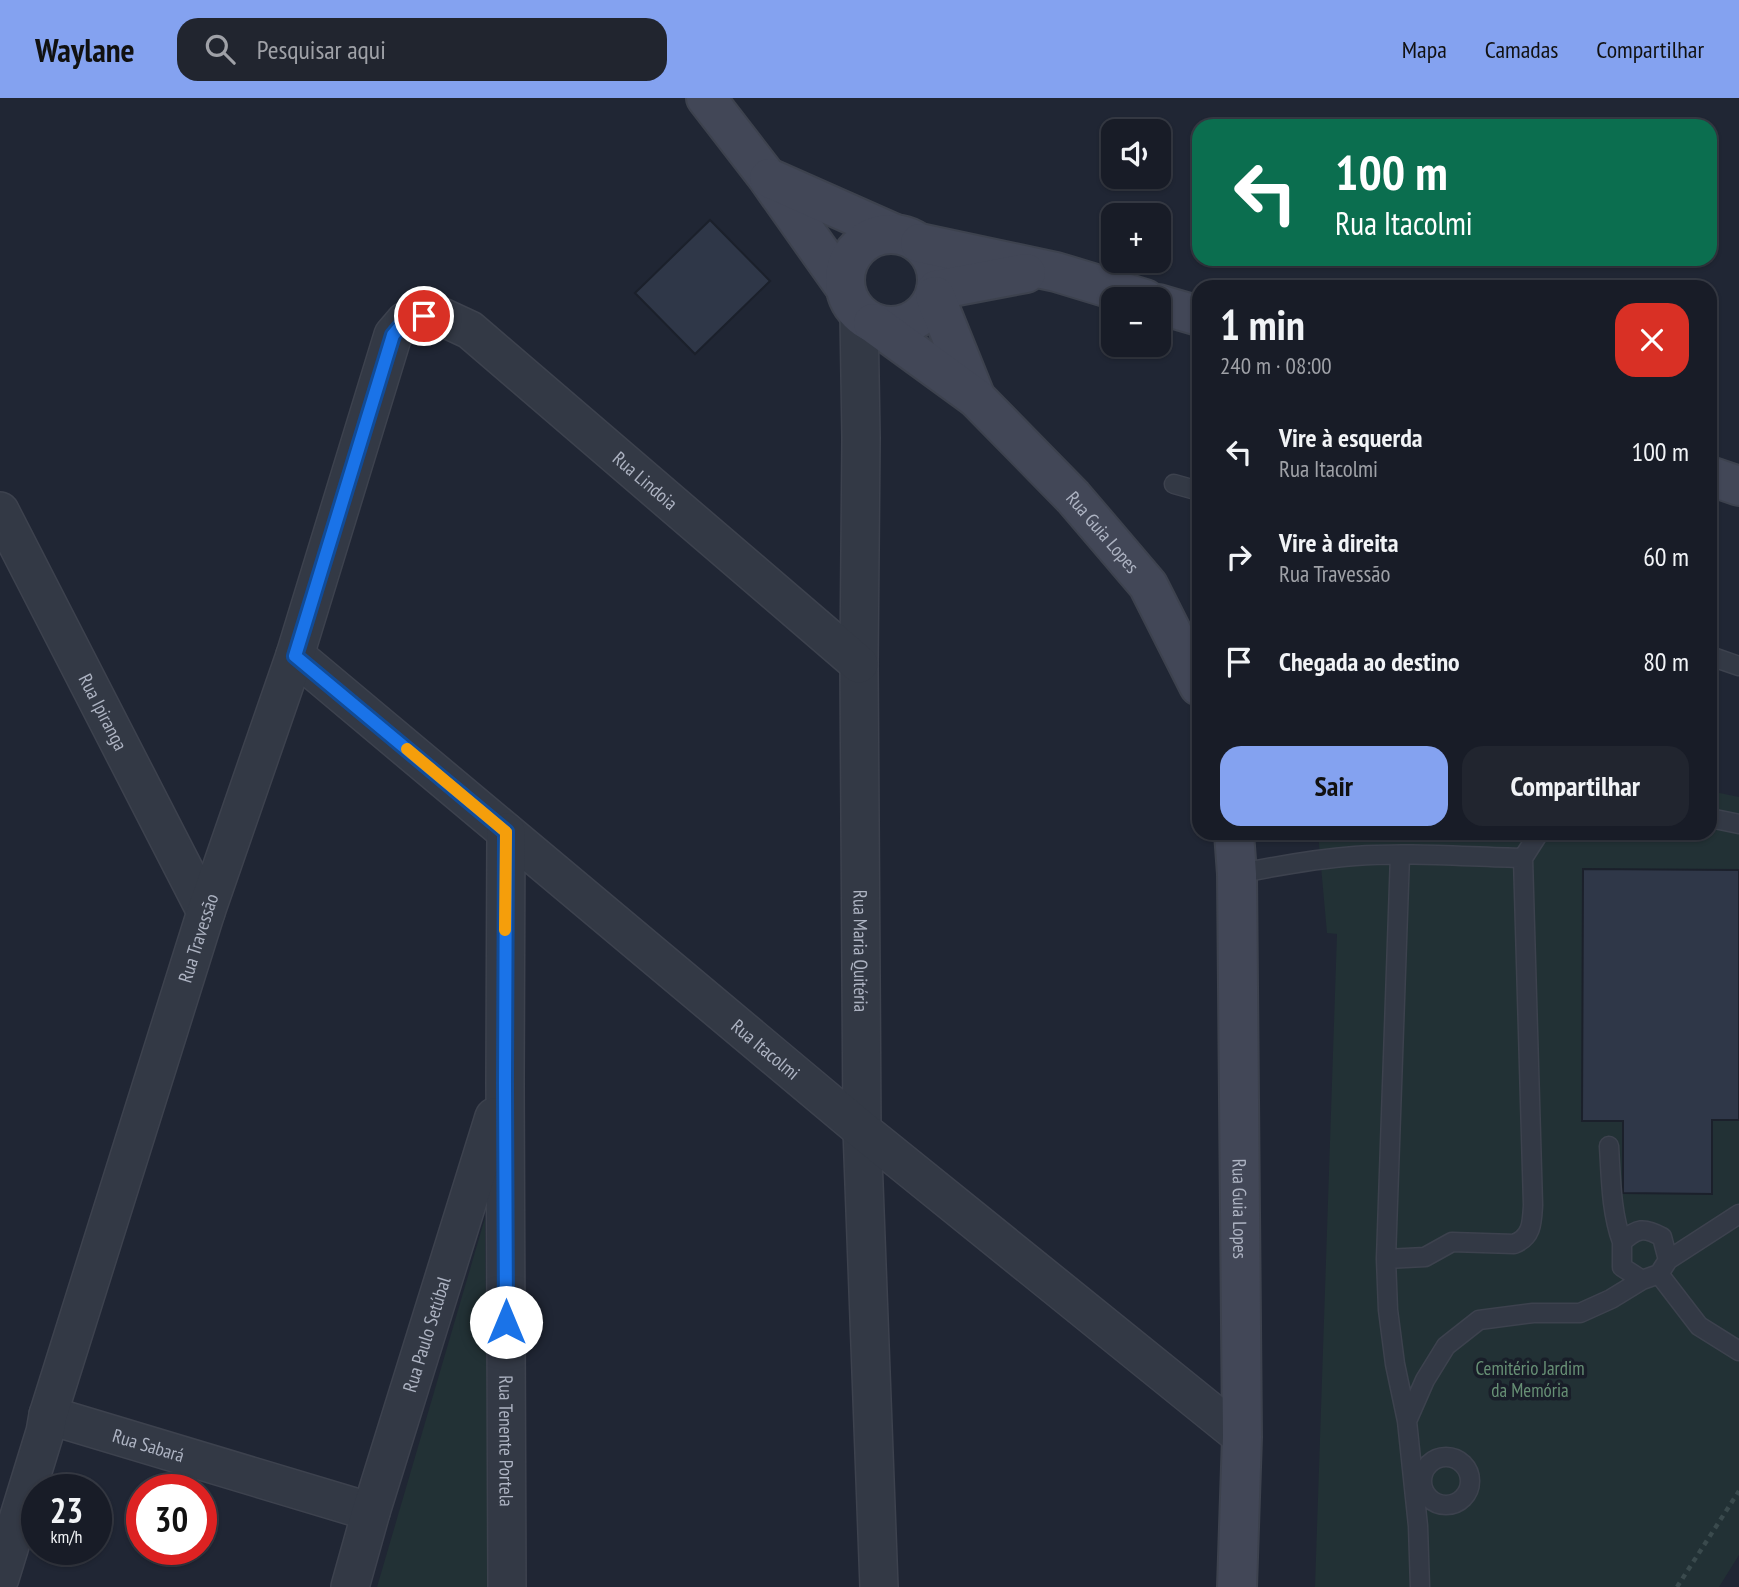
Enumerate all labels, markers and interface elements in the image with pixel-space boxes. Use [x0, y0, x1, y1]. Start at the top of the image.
search box [177, 18, 667, 81]
text: Waylane [35, 28, 135, 71]
icon: search [201, 30, 239, 68]
text: Pesquisar aqui [257, 33, 386, 66]
text: Mapa [1402, 34, 1447, 65]
text: Camadas [1485, 34, 1558, 65]
text: Compartilhar [1596, 34, 1704, 65]
map controls [1101, 119, 1171, 357]
button: sound [1101, 119, 1171, 189]
text: 100 m [1335, 140, 1448, 204]
icon: left [1220, 147, 1311, 238]
text: Rua Itacolmi [1335, 202, 1473, 244]
button: + [1101, 203, 1171, 273]
pin [394, 286, 454, 346]
button: − [1101, 287, 1171, 357]
icon: arrive [405, 297, 443, 335]
text: 1 min [1220, 297, 1305, 352]
button: close [1615, 303, 1689, 377]
text: 240 m · 08:00 [1220, 351, 1332, 380]
text: Vire à esquerda [1279, 421, 1422, 454]
icon: left [1220, 433, 1258, 471]
text: 100 m [1631, 435, 1689, 468]
street label: Rua Lindoia [608, 446, 683, 515]
text: Rua Itacolmi [1279, 454, 1378, 483]
street label: Rua Guia Lopes [1061, 486, 1144, 578]
text: Vire à direita [1279, 526, 1398, 559]
icon: right [1220, 538, 1258, 576]
text: 60 m [1643, 540, 1689, 573]
text: Rua Travessão [1279, 559, 1390, 588]
icon: arrive [1220, 643, 1258, 681]
text: Chegada ao destino [1279, 645, 1460, 678]
text: 80 m [1643, 645, 1689, 678]
street label: Rua Ipiranga [74, 670, 133, 754]
button: Sair [1220, 746, 1448, 826]
button: Compartilhar [1462, 746, 1689, 826]
street label: Rua Travessão [173, 890, 223, 986]
street label: Rua Maria Quitéria [848, 890, 873, 1012]
street label: Rua Itacolmi [727, 1014, 805, 1085]
street label: Rua Guia Lopes [1228, 1159, 1252, 1259]
street label: Rua Paulo Setúbal [397, 1273, 456, 1395]
position arrow [469, 1285, 543, 1359]
park label: Cemitério Jardim da Memória [1475, 1356, 1585, 1402]
street label: Rua Tenente Portela [494, 1375, 519, 1507]
street label: Rua Sabará [110, 1423, 187, 1467]
speed limit sign: 30 [126, 1474, 217, 1565]
text: 23 [50, 1487, 83, 1533]
text: km/h [51, 1525, 82, 1548]

